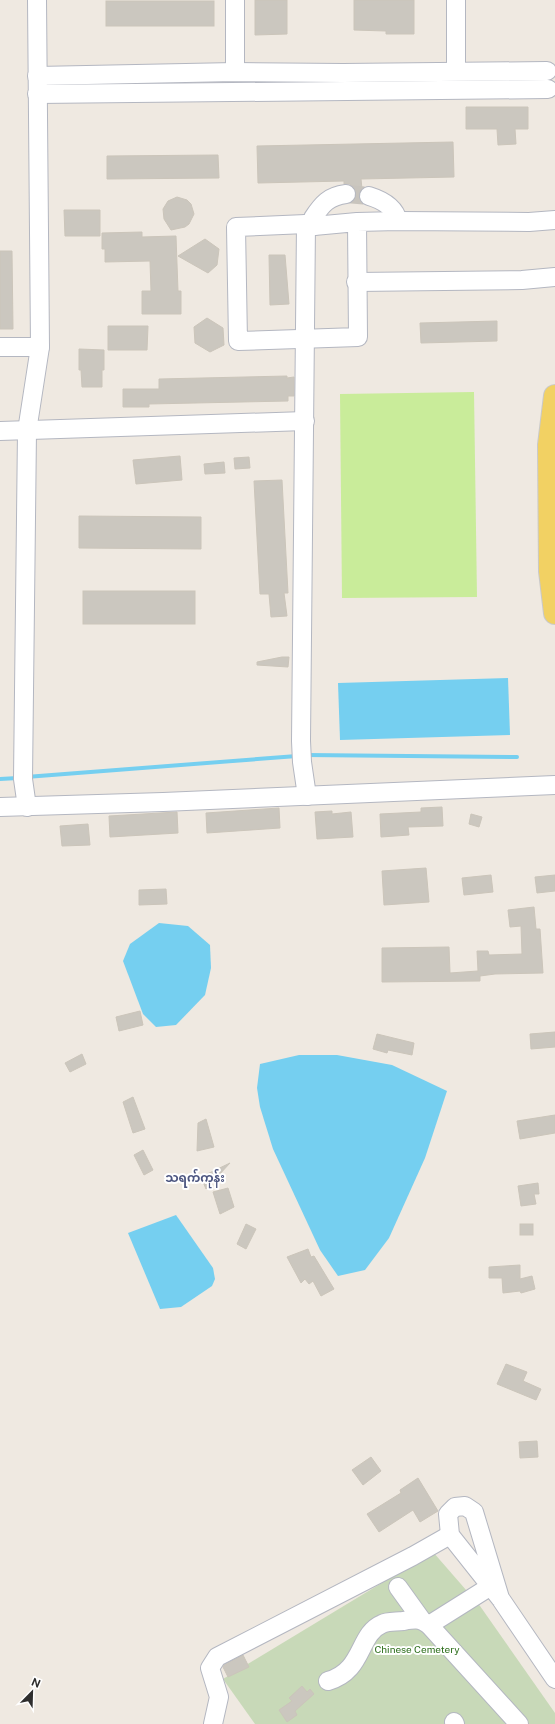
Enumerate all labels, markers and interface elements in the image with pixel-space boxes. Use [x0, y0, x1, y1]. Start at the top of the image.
district label: သရက်ကုန်း [165, 1168, 225, 1189]
park label: Chinese Cemetery [374, 1643, 460, 1655]
north arrow [12, 1672, 52, 1712]
text: N [30, 1676, 42, 1690]

